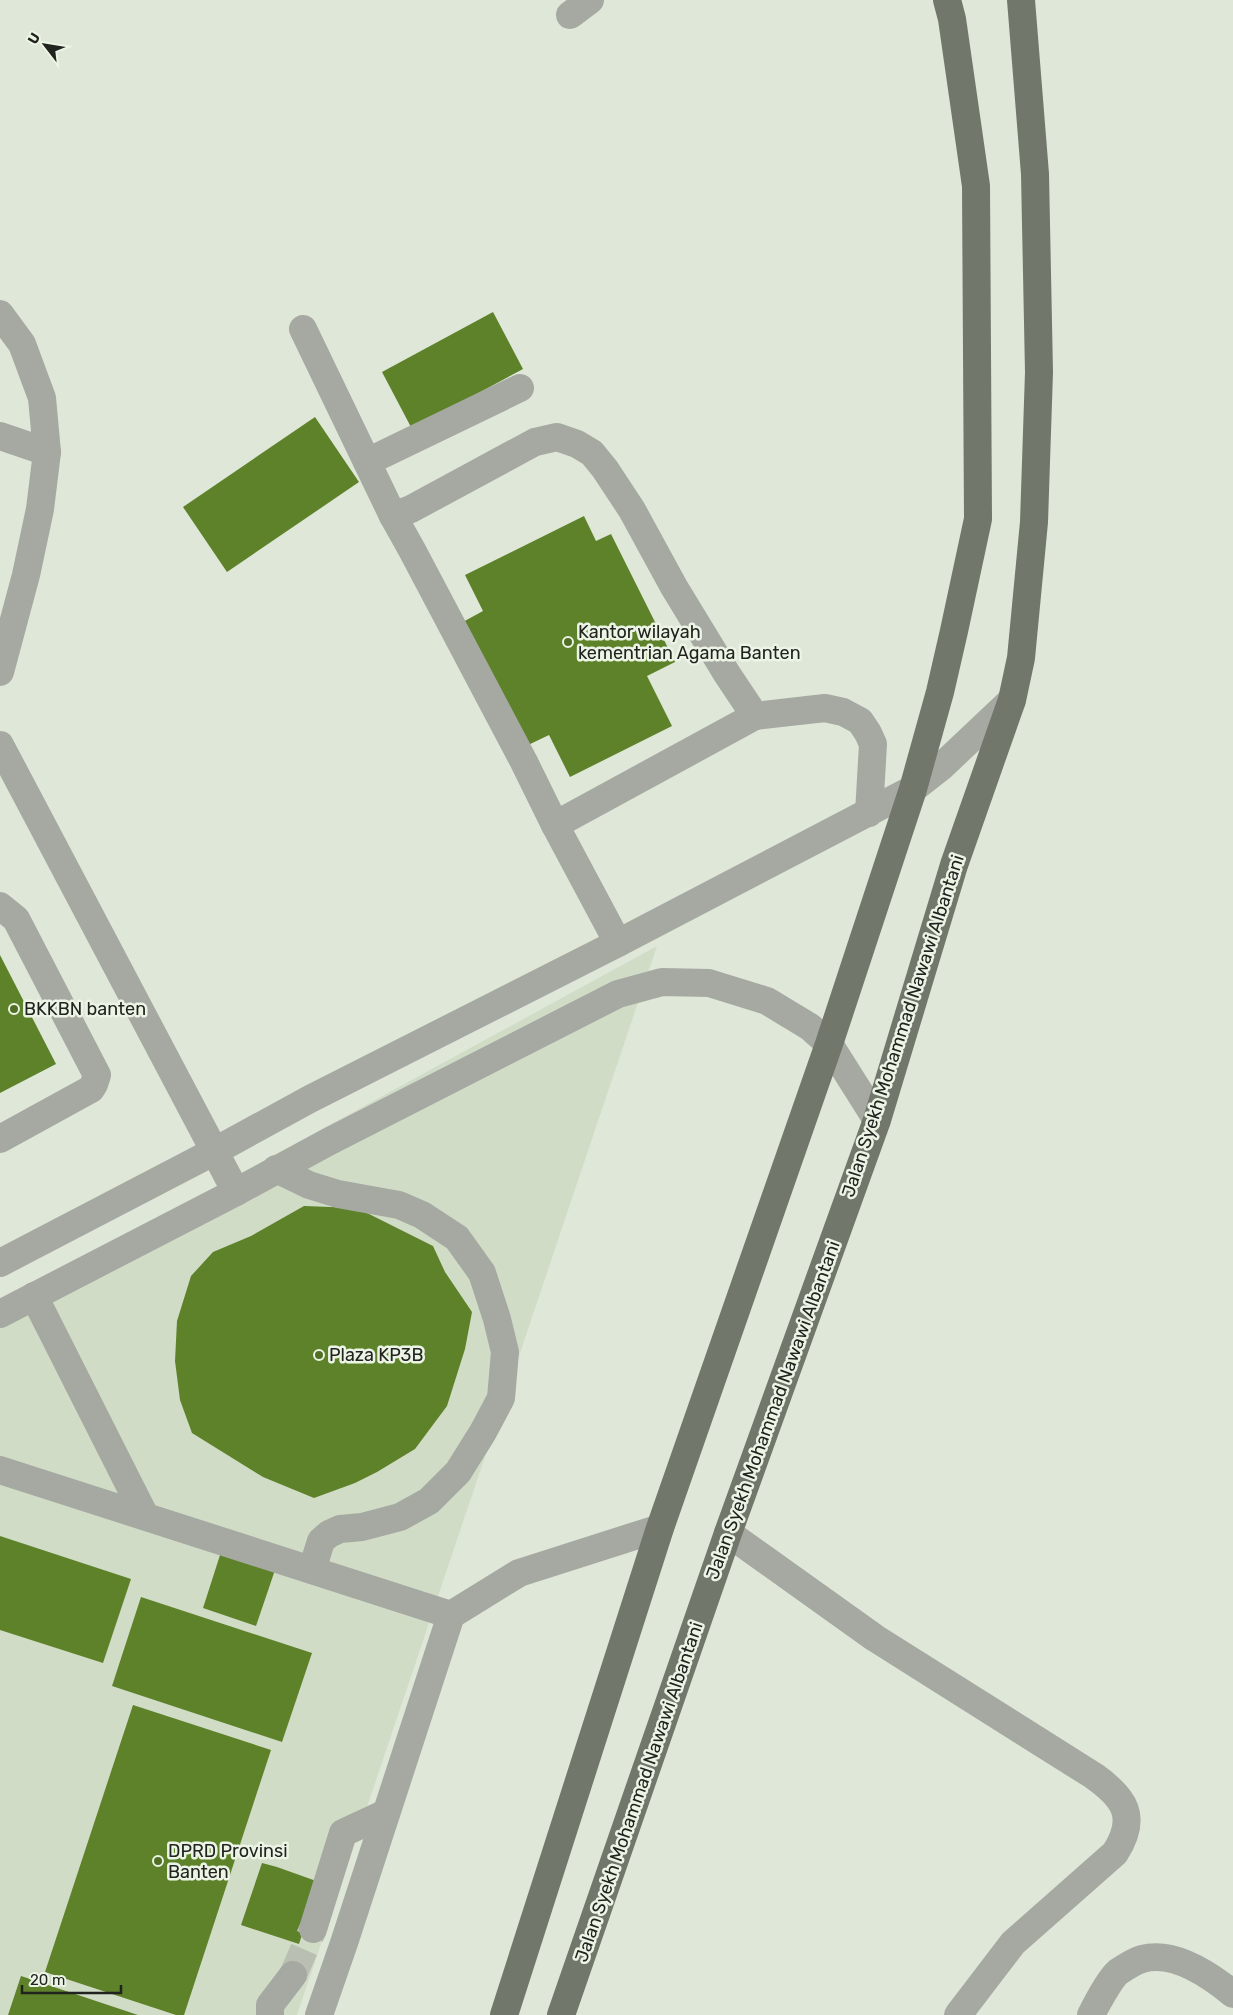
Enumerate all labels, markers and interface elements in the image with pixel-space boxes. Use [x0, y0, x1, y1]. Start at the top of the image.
north arrow [20, 20, 70, 70]
text: U [24, 30, 44, 47]
place label: Kantor wilayah kementrian Agama Banten [578, 621, 801, 664]
marker: Kantor wilayah kementrian Agama Banten [562, 636, 574, 648]
street label: Jalan Syekh Mohammad Nawawi Albantani [837, 852, 969, 1200]
place label: BKKBN banten [24, 998, 146, 1020]
marker: BKKBN banten [8, 1003, 20, 1015]
street label: Jalan Syekh Mohammad Nawawi Albantani [701, 1238, 845, 1582]
place label: Plaza KP3B [329, 1344, 423, 1366]
marker: Plaza KP3B [313, 1349, 325, 1361]
street label: Jalan Syekh Mohammad Nawawi Albantani [570, 1619, 708, 1965]
place label: DPRD Provinsi Banten [168, 1840, 288, 1883]
marker: DPRD Provinsi Banten [152, 1855, 164, 1867]
scale bar [22, 1962, 121, 1994]
text: 20 m [30, 1971, 65, 1989]

